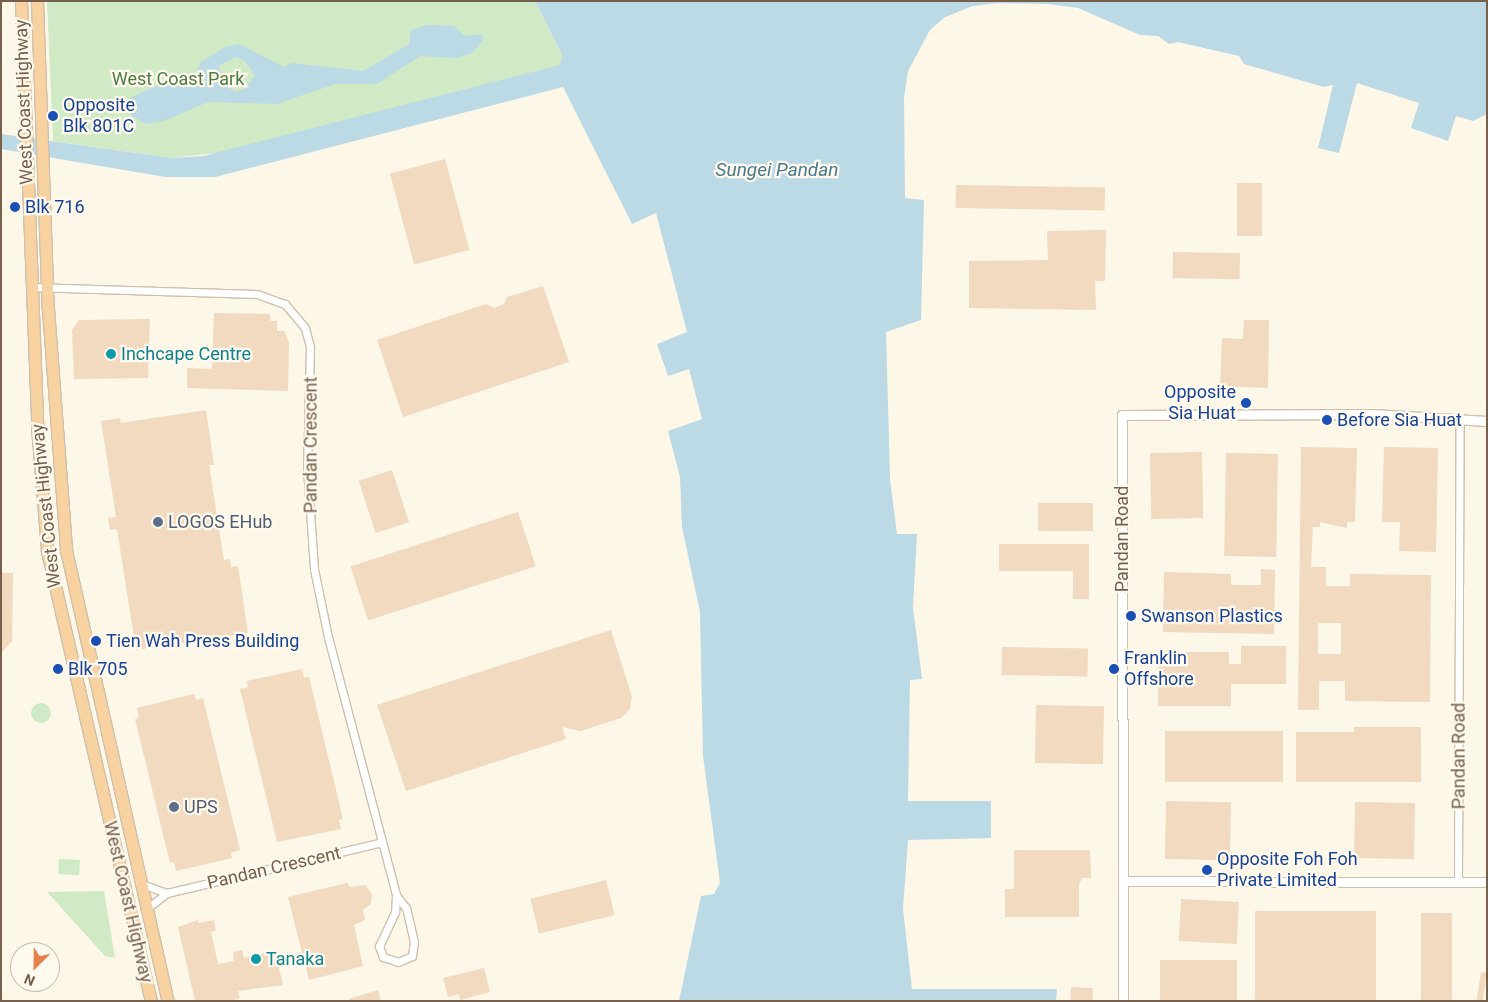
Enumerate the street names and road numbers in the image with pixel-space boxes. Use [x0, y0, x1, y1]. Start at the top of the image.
street label: West Coast Highway [10, 19, 38, 185]
street label: Pandan Crescent [300, 377, 322, 513]
street label: West Coast Highway [27, 423, 65, 589]
street label: Pandan Road [1111, 486, 1133, 592]
street label: Pandan Road [1448, 703, 1470, 809]
street label: West Coast Highway [99, 819, 157, 985]
street label: Pandan Crescent [205, 842, 343, 894]

